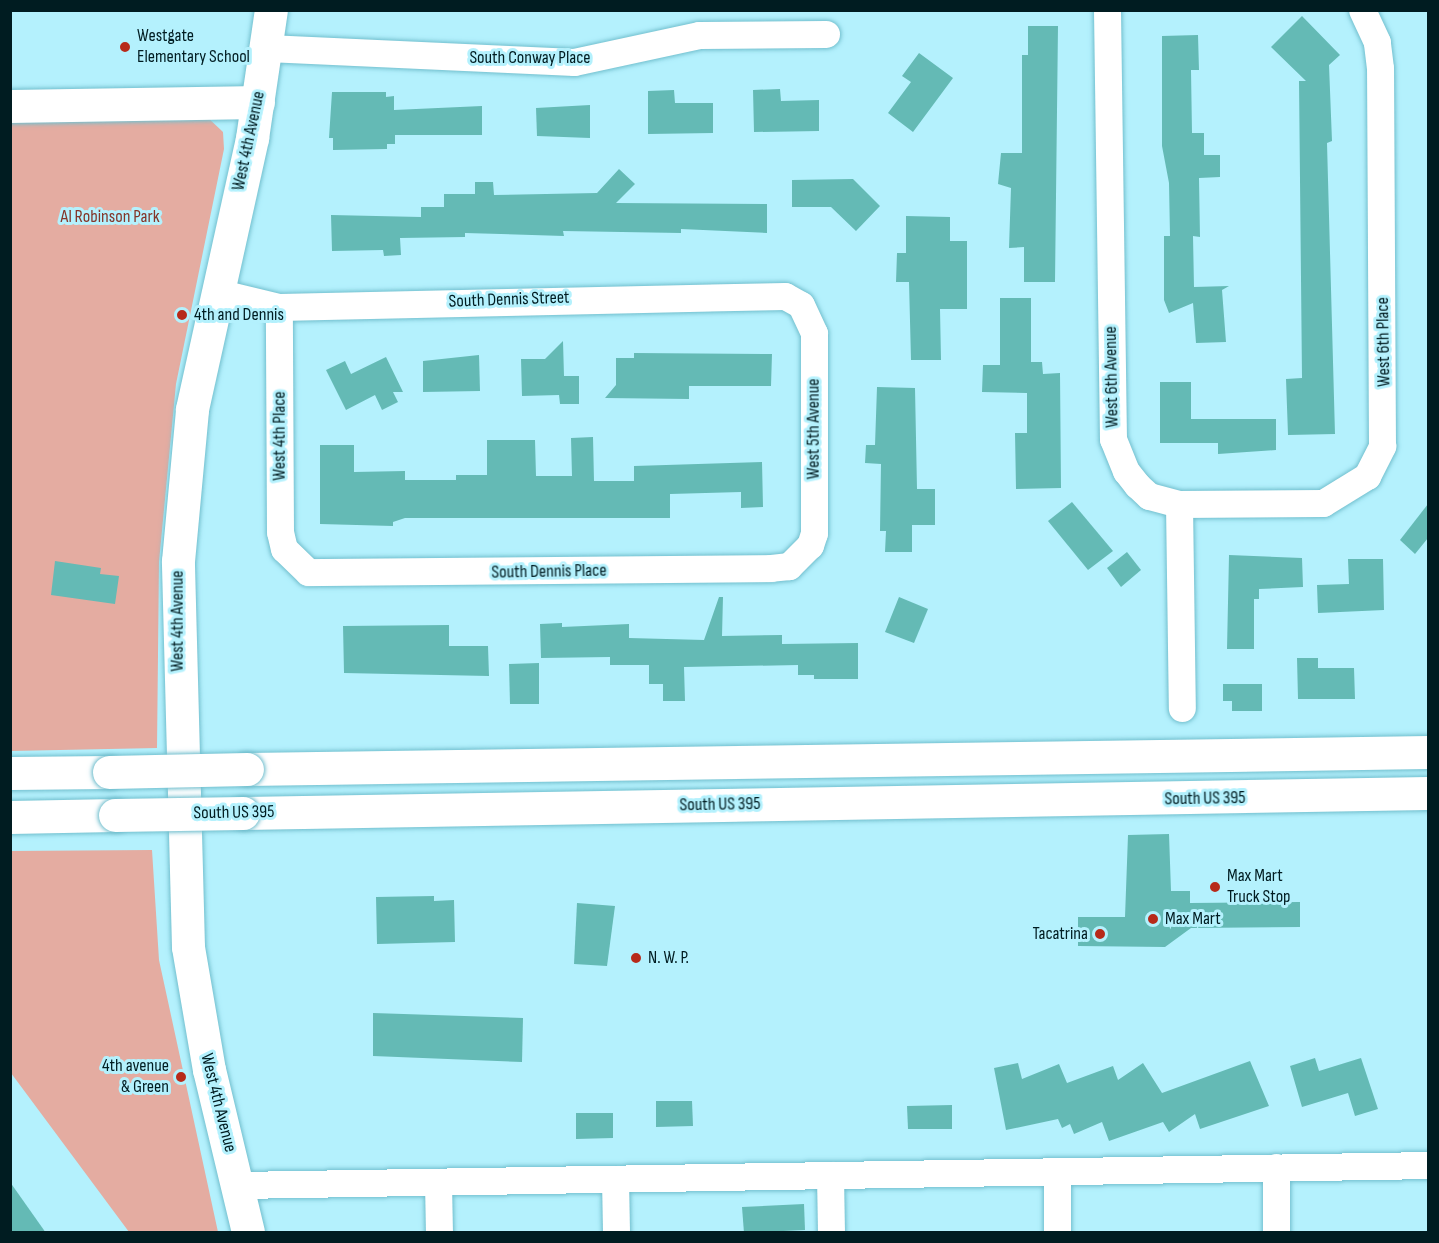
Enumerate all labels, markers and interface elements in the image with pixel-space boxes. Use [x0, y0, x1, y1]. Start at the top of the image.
place label: Westgate Elementary School [137, 26, 250, 68]
marker: Westgate Elementary School [118, 40, 132, 54]
street label: South Conway Place [469, 47, 591, 69]
street label: West 4th Avenue [228, 89, 270, 193]
park label: Al Robinson Park [60, 206, 160, 228]
street label: South Dennis Street [448, 287, 570, 313]
street label: West 6th Place [1372, 297, 1396, 387]
place label: 4th and Dennis [194, 304, 284, 326]
marker: 4th and Dennis [175, 308, 189, 322]
street label: West 6th Avenue [1100, 326, 1124, 428]
street label: West 5th Avenue [803, 379, 825, 479]
street label: West 4th Place [269, 391, 291, 481]
street label: South Dennis Place [491, 560, 607, 584]
street label: West 4th Avenue [167, 570, 189, 672]
street label: South US 395 [1164, 787, 1246, 811]
street label: South US 395 [679, 793, 761, 817]
street label: South US 395 [193, 801, 275, 825]
place label: Max Mart Truck Stop [1227, 866, 1291, 908]
marker: Max Mart Truck Stop [1208, 880, 1222, 894]
place label: Max Mart [1165, 908, 1221, 930]
marker: Max Mart [1146, 912, 1160, 926]
place label: Tacatrina [1032, 923, 1088, 945]
marker: Tacatrina [1093, 927, 1107, 941]
place label: N. W. P. [648, 947, 689, 969]
marker: N. W. P. [629, 951, 643, 965]
street label: West 4th Avenue [195, 1051, 241, 1155]
place label: 4th avenue & Green [102, 1056, 169, 1098]
marker: 4th avenue & Green [174, 1070, 188, 1084]

